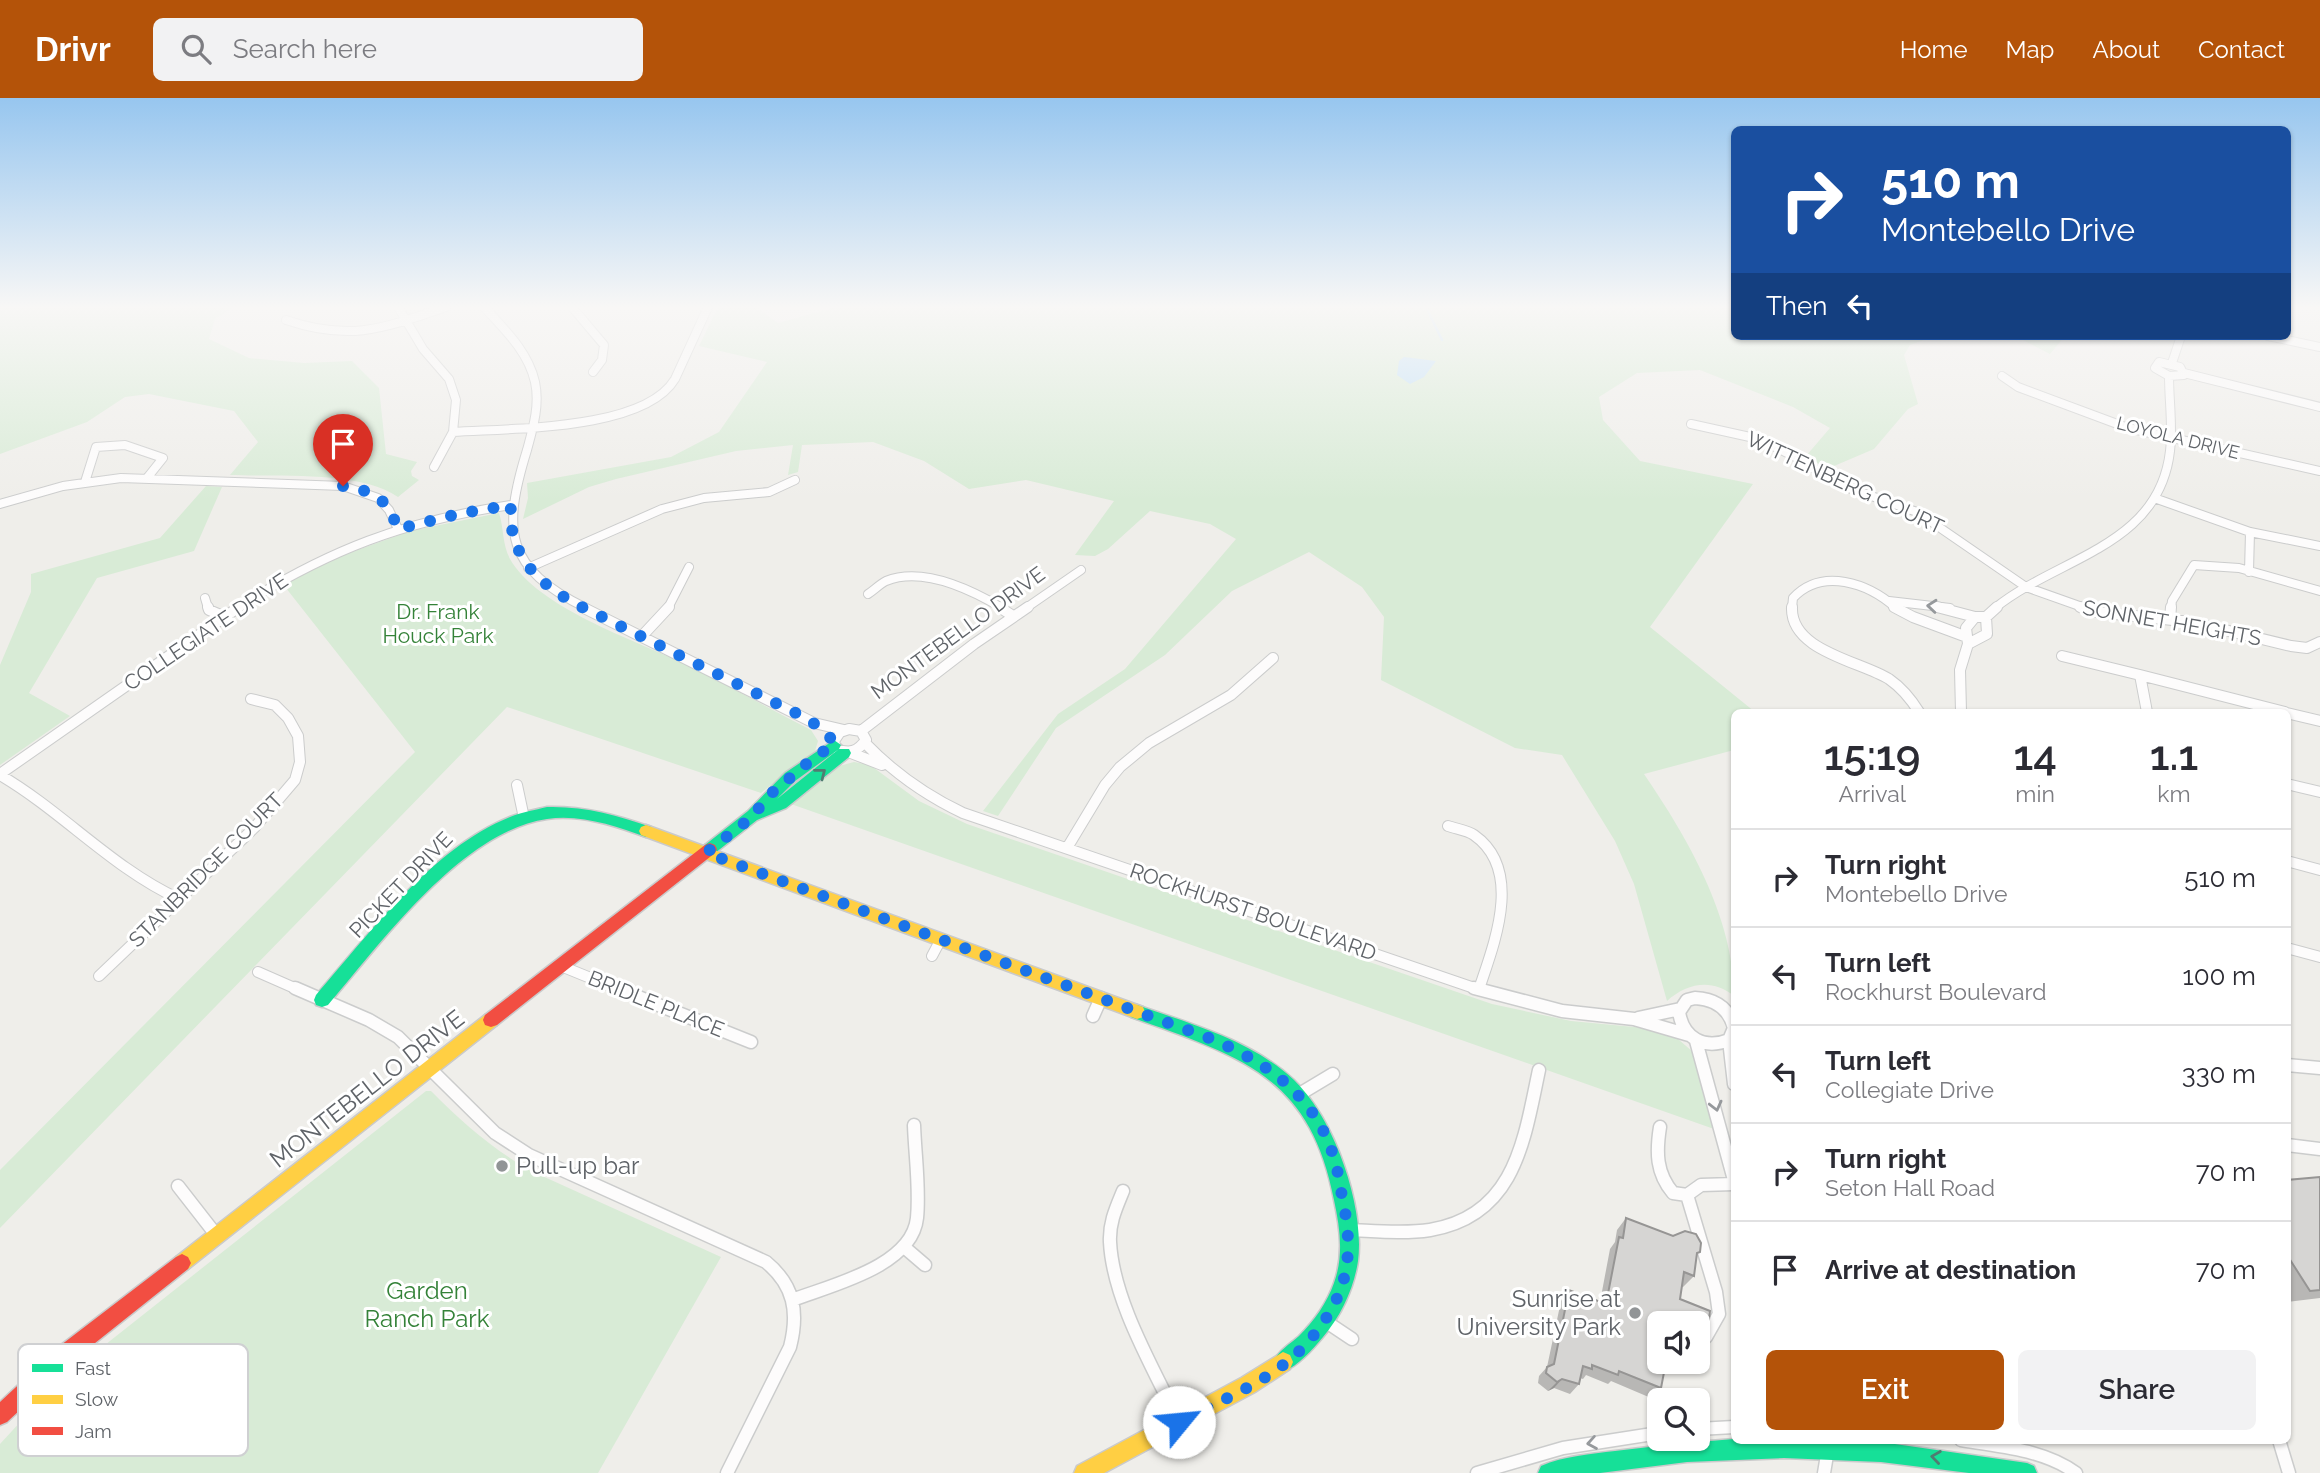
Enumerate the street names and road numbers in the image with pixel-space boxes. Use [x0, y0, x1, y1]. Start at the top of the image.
street label: LOYOLA DRIVE [2114, 412, 2242, 463]
street label: WITTENBERG COURT [1743, 426, 1948, 539]
street label: MONTEBELLO DRIVE [866, 561, 1050, 704]
street label: COLLEGIATE DRIVE [119, 568, 292, 696]
street label: SONNET HEIGHTS [2081, 594, 2264, 651]
street label: STANBRIDGE COURT [123, 787, 288, 952]
street label: PICKET DRIVE [344, 827, 457, 943]
street label: ROCKHURST BOULEVARD [1127, 857, 1380, 966]
street label: BRIDLE PLACE [585, 965, 728, 1042]
street label: MONTEBELLO DRIVE [264, 1004, 470, 1173]

